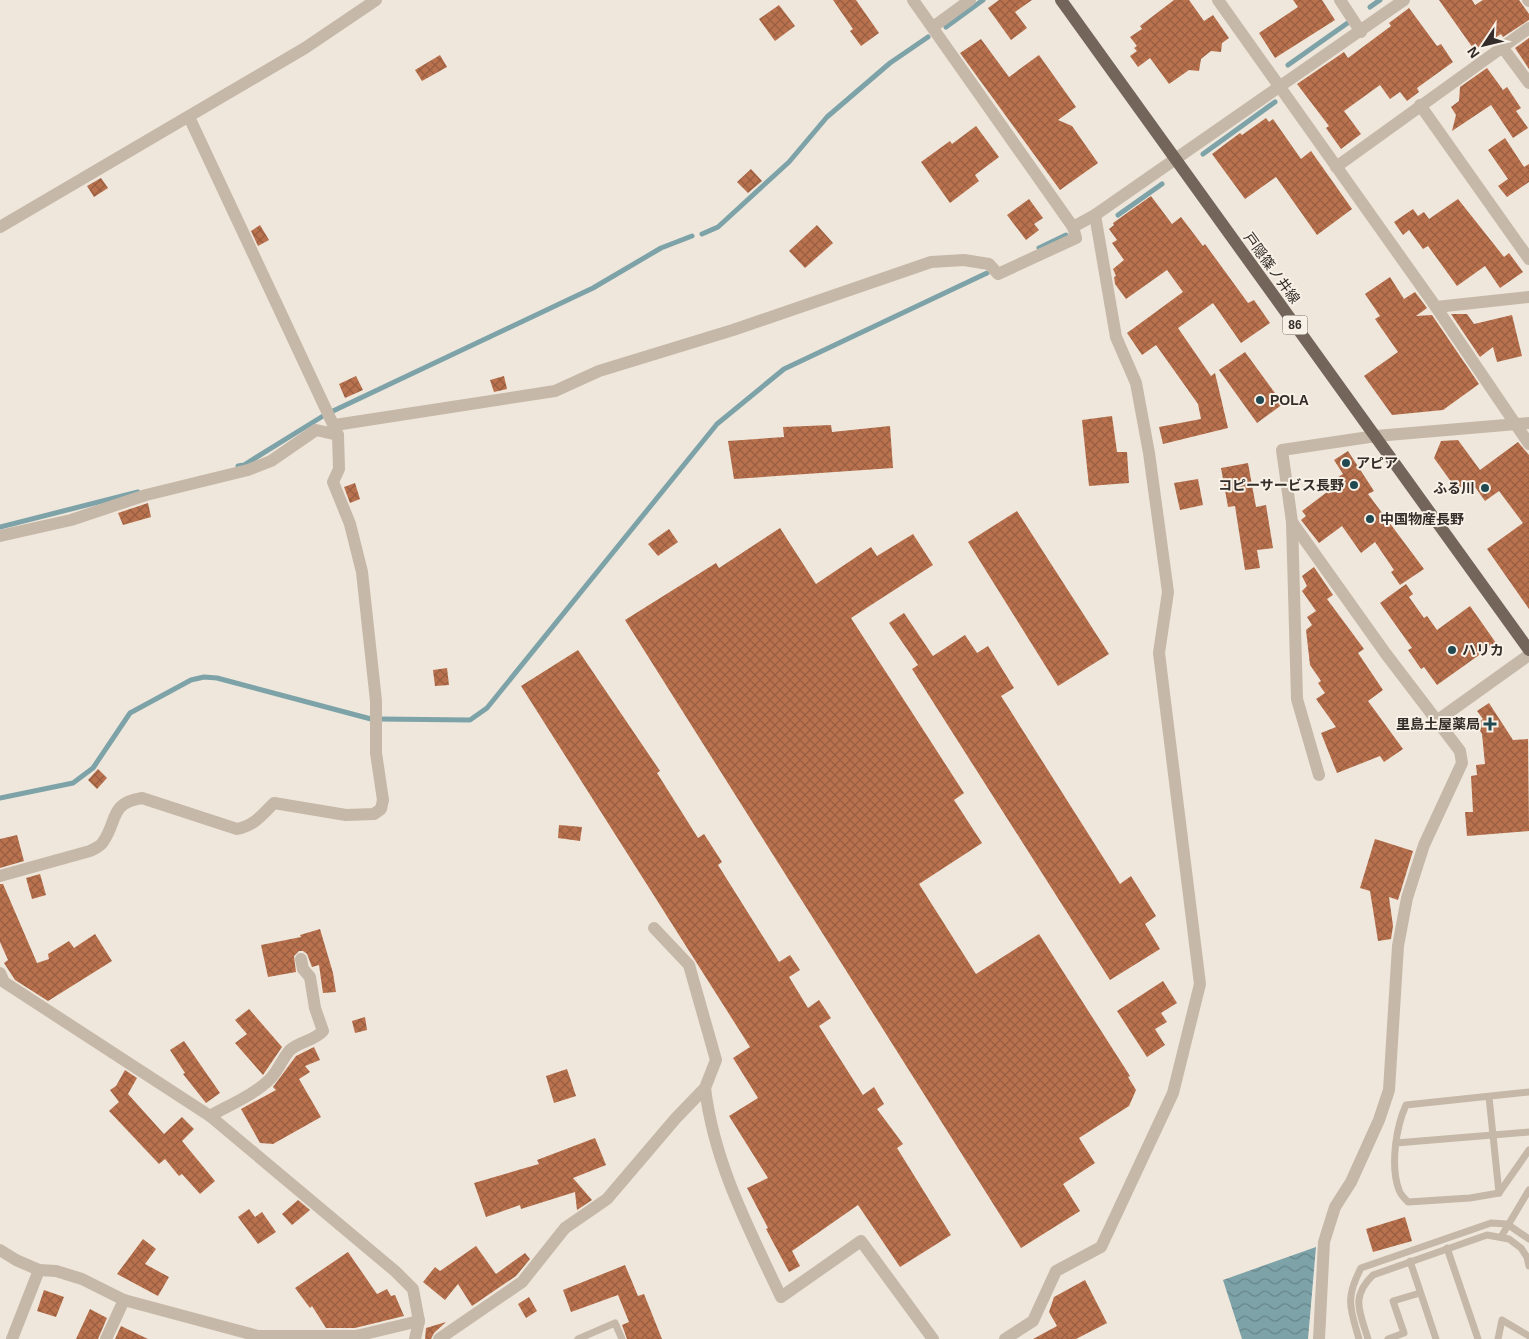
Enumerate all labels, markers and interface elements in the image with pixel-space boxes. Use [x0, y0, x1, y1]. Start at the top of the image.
north arrow [1459, 20, 1509, 70]
text: N [1464, 44, 1483, 61]
street label: 戸隠篠ノ井線 [1241, 229, 1303, 307]
road number: 86 [1282, 316, 1308, 334]
place label: POLA [1270, 392, 1309, 408]
marker: POLA [1254, 394, 1266, 406]
place label: アピア [1356, 455, 1398, 471]
marker: アピア [1340, 457, 1352, 469]
place label: コピーサービス長野 [1218, 477, 1344, 493]
marker: コピーサービス長野 [1348, 479, 1360, 491]
place label: ふる川 [1433, 480, 1475, 496]
marker: ふる川 [1479, 482, 1491, 494]
place label: 中国物産長野 [1380, 511, 1464, 527]
marker: 中国物産長野 [1364, 513, 1376, 525]
place label: ハリカ [1462, 642, 1504, 658]
marker: ハリカ [1446, 644, 1458, 656]
place label: 里島土屋薬局 [1396, 716, 1480, 732]
marker: 里島土屋薬局 [1484, 718, 1496, 730]

